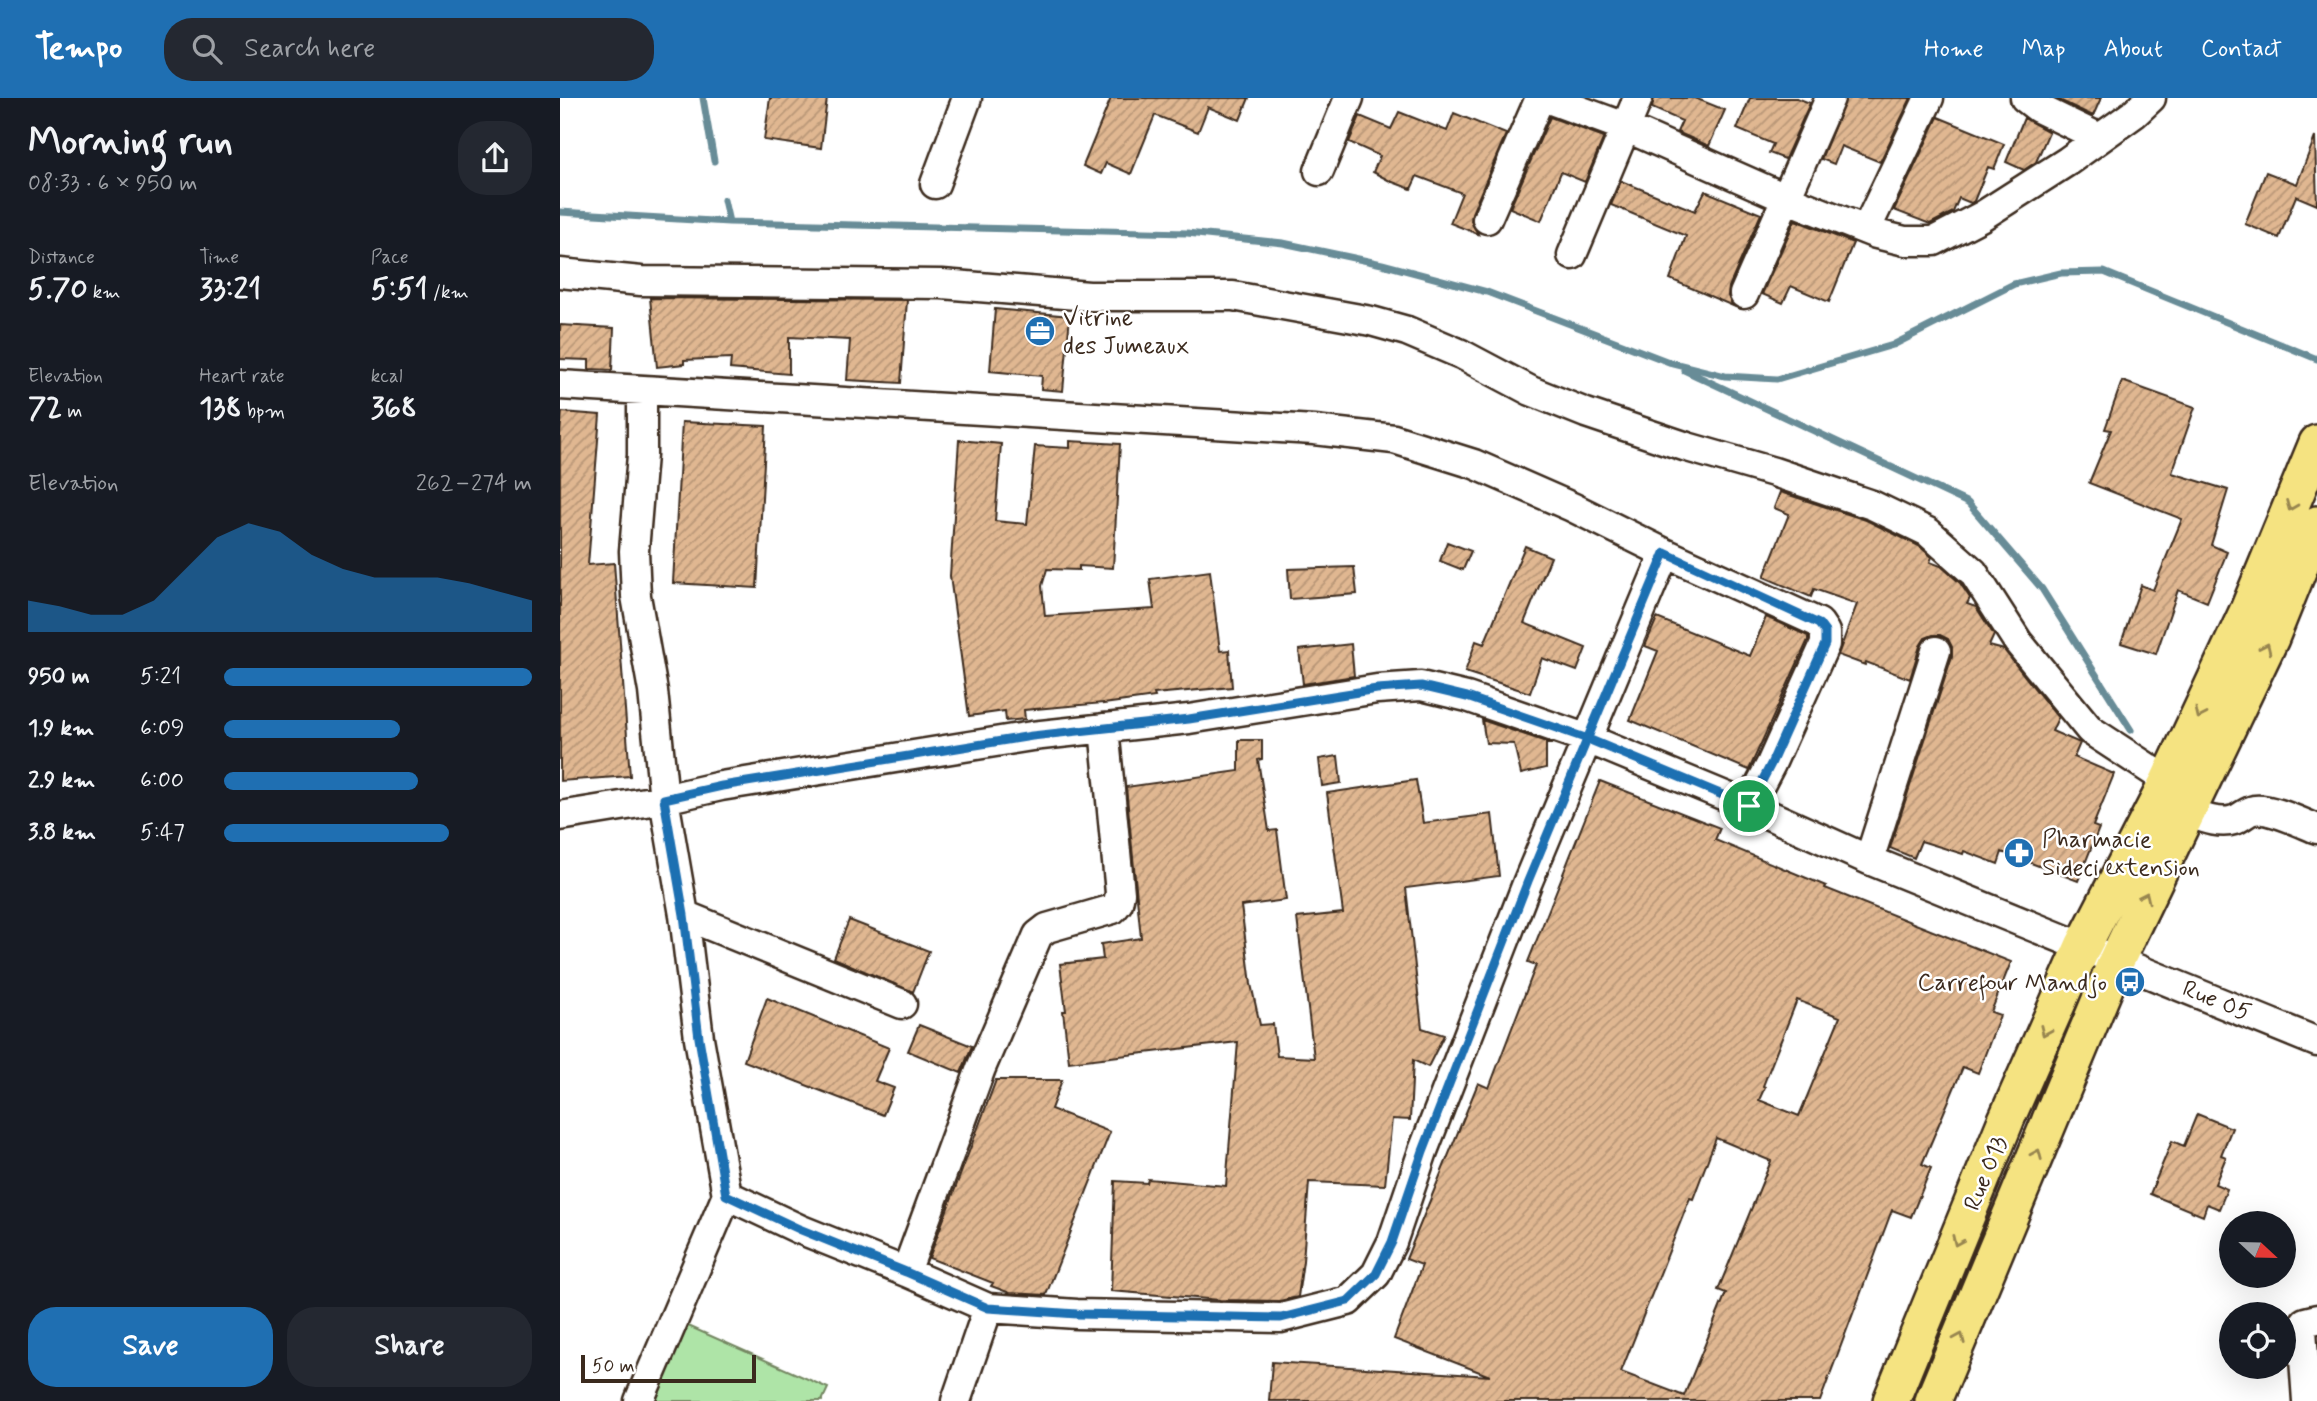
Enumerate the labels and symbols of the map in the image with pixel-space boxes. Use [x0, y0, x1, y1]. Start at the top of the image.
place label: Vitrine des Jumeaux [1063, 303, 1190, 362]
office icon: Vitrine des Jumeaux [1023, 314, 1057, 348]
one-way arrow [2285, 498, 2299, 511]
one-way arrow [2258, 643, 2272, 655]
one-way arrow [2194, 707, 2208, 719]
pin [1719, 776, 1779, 836]
place label: Pharmacie Sideci extension [2042, 825, 2200, 884]
pharmacy icon: Pharmacie Sideci extension [2002, 836, 2036, 870]
one-way arrow [2137, 892, 2151, 904]
bus stop icon: Carrefour Mandjo [2113, 965, 2147, 999]
place label: Carrefour Mandjo [1918, 968, 2107, 1001]
street label: Rue O5 [2178, 974, 2255, 1029]
one-way arrow [2039, 1024, 2053, 1036]
street label: Rue O13 [1957, 1132, 2015, 1215]
one-way arrow [2029, 1148, 2043, 1161]
north arrow [2219, 1211, 2296, 1288]
one-way arrow [1951, 1234, 1965, 1246]
one-way arrow [1952, 1333, 1966, 1345]
scale bar [581, 1352, 756, 1384]

